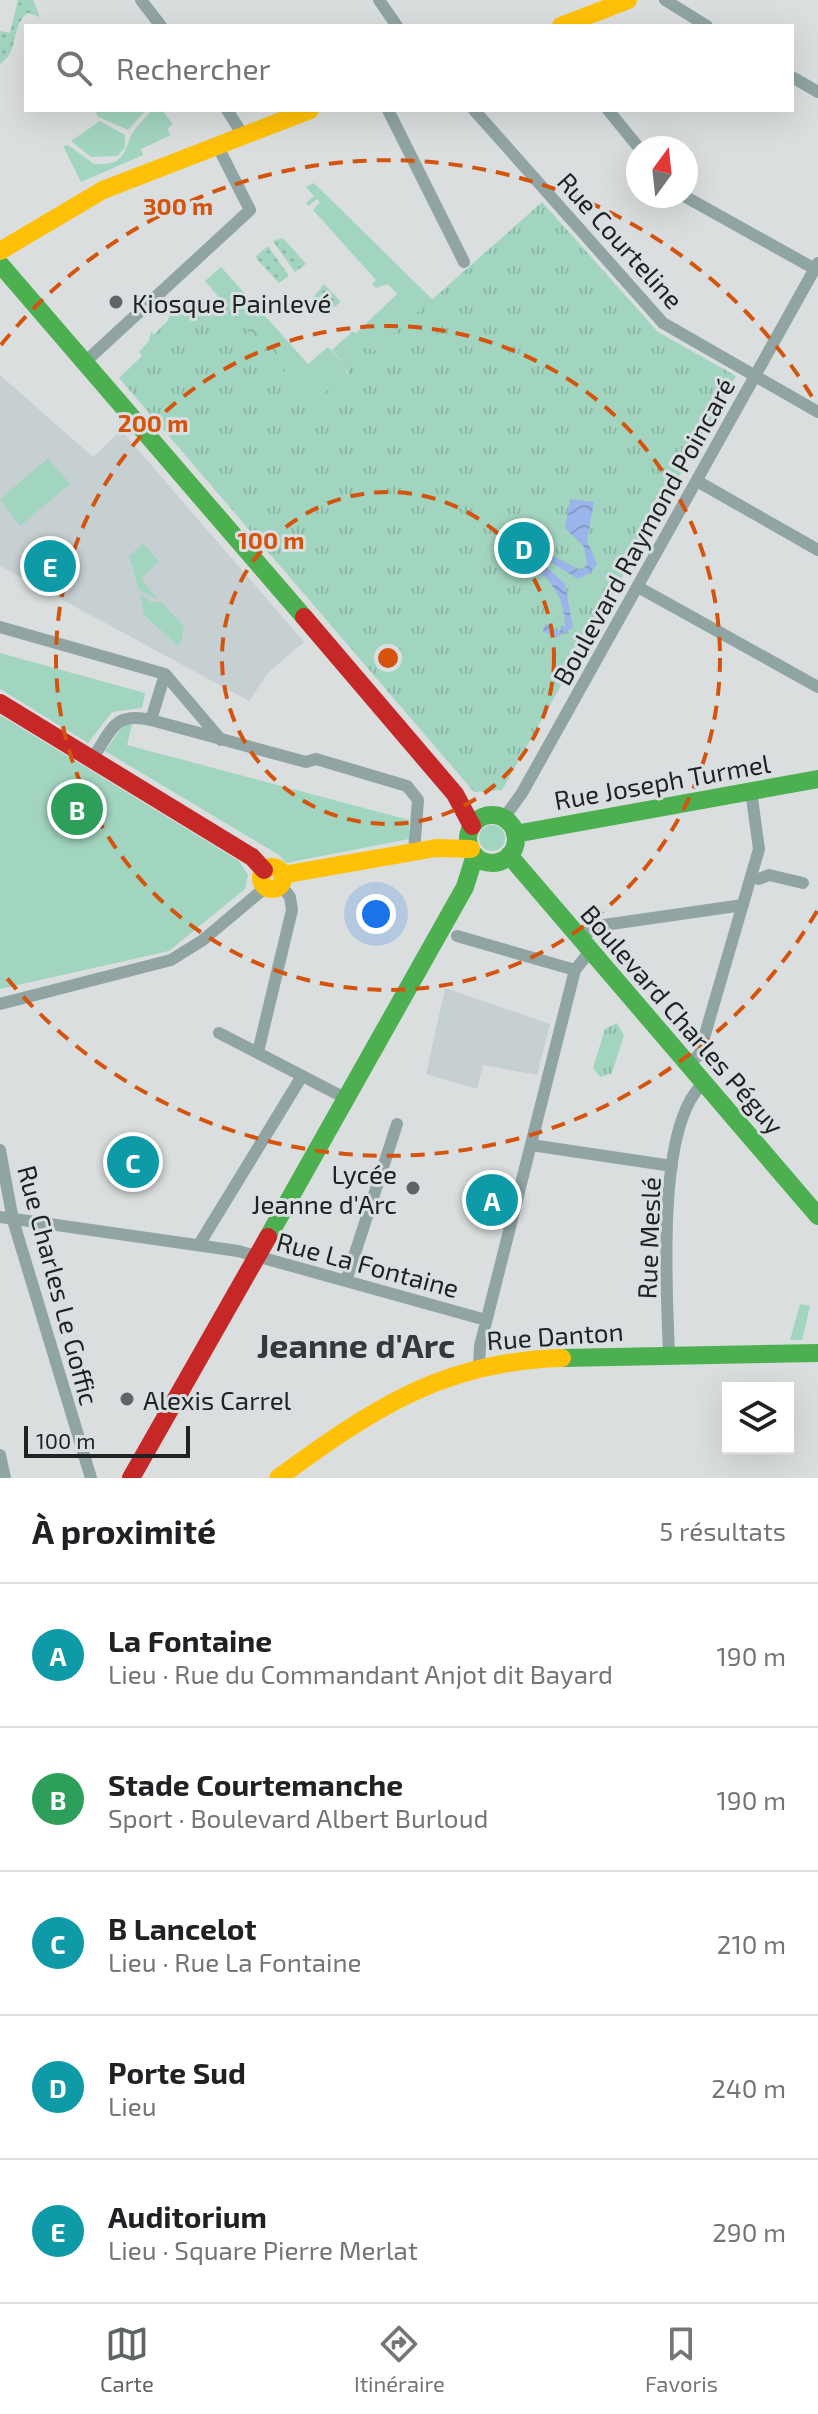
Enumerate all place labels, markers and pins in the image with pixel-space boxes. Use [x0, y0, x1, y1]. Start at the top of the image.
place label: Kiosque Painlevé [132, 287, 331, 318]
marker: Kiosque Painlevé [107, 293, 125, 311]
pin: D [498, 518, 550, 578]
pin: E [24, 536, 76, 596]
centre of rings [374, 644, 402, 672]
pin: B [51, 779, 103, 839]
pin: C [107, 1132, 159, 1192]
place label: Lycée Jeanne d'Arc [252, 1158, 397, 1219]
pin: A [466, 1170, 518, 1230]
marker: Lycée Jeanne d'Arc [404, 1179, 422, 1197]
place label: Alexis Carrel [143, 1384, 292, 1415]
marker: Alexis Carrel [118, 1390, 136, 1408]

